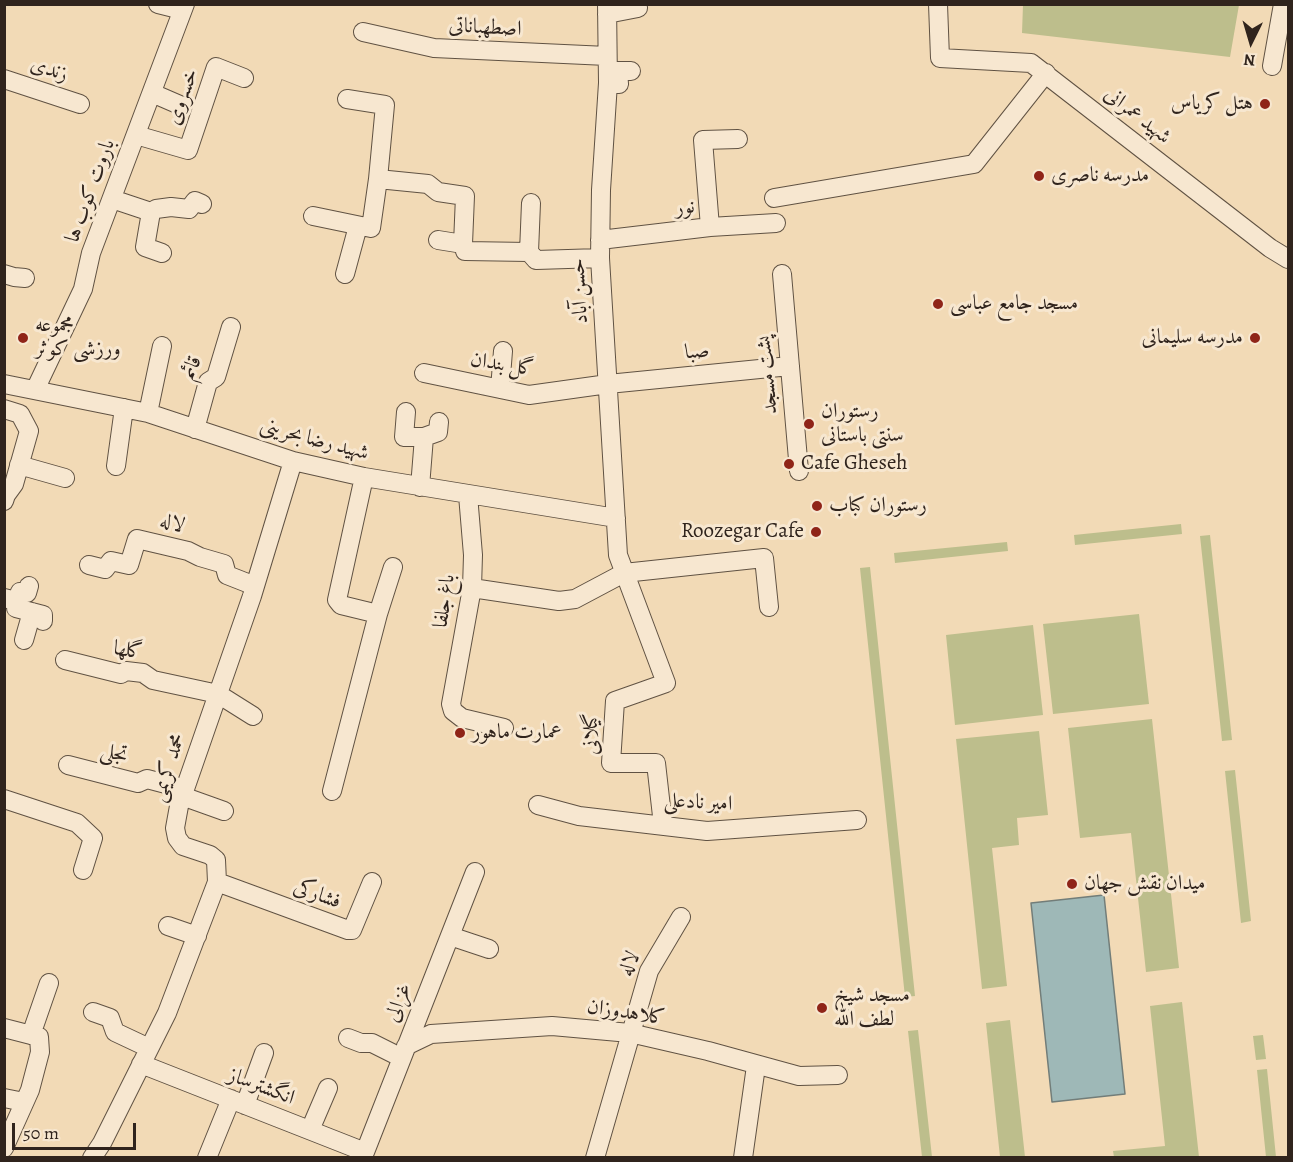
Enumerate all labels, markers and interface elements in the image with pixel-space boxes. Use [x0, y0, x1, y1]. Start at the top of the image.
north arrow [1221, 12, 1281, 72]
street label: اصطهباناتی [448, 14, 522, 42]
text: N [1243, 48, 1256, 71]
street label: زندی [27, 52, 71, 88]
street label: خسروی [161, 66, 205, 128]
street label: شهید عمرانی [1098, 82, 1176, 150]
place label: هتل کریاس [1171, 91, 1253, 117]
marker: هتل کریاس [1258, 97, 1272, 111]
street label: باروت کوب ها [61, 136, 121, 246]
place label: مدرسه ناصری [1051, 163, 1149, 189]
marker: مدرسه ناصری [1032, 169, 1046, 183]
street label: نور [674, 194, 696, 222]
street label: حسن آباد [566, 258, 594, 324]
place label: مسجد جامع عباسی [950, 291, 1078, 317]
marker: مسجد جامع عباسی [931, 297, 945, 311]
place label: مجموعه ورزشی کوثر [35, 313, 121, 363]
place label: مدرسه سلیمانی [1141, 325, 1243, 351]
marker: مجموعه ورزشی کوثر [16, 331, 30, 345]
marker: مدرسه سلیمانی [1248, 331, 1262, 345]
street label: پشت مسجد [752, 335, 784, 415]
street label: صبا [683, 338, 711, 366]
street label: گل بندان [468, 348, 536, 382]
street label: قائم [176, 352, 208, 384]
place label: رستوران سنتی باستانی [821, 399, 904, 449]
street label: شهید رضا بحرینی [257, 413, 371, 467]
marker: رستوران سنتی باستانی [802, 417, 816, 431]
place label: Cafe Gheseh [801, 451, 908, 477]
marker: Cafe Gheseh [782, 457, 796, 471]
place label: رستوران کباب [829, 493, 927, 519]
marker: رستوران کباب [810, 499, 824, 513]
street label: لاله [157, 509, 187, 539]
place label: Roozegar Cafe [681, 519, 804, 545]
marker: Roozegar Cafe [809, 525, 823, 539]
street label: باغ جلفا [429, 573, 461, 629]
street label: گلها [112, 636, 144, 666]
street label: گیلانی [579, 713, 605, 755]
place label: عمارت ماهور [472, 720, 562, 746]
marker: عمارت ماهور [453, 726, 467, 740]
street label: محمد کریمی [146, 731, 192, 805]
street label: تجلی [98, 738, 130, 770]
street label: امیر نادعلی [663, 789, 733, 817]
place label: میدان نقش جهان [1084, 871, 1205, 897]
street label: فشارکی [290, 875, 344, 915]
marker: میدان نقش جهان [1065, 877, 1079, 891]
street label: لاله [614, 948, 646, 980]
street label: غزالی [380, 980, 418, 1026]
place label: مسجد شیخ لطف الله [834, 983, 910, 1033]
street label: کلاهدوزان [585, 994, 667, 1032]
marker: مسجد شیخ لطف الله [815, 1001, 829, 1015]
street label: انگشترساز [224, 1063, 298, 1111]
scale bar [15, 1111, 140, 1149]
text: 50 m [23, 1121, 59, 1145]

